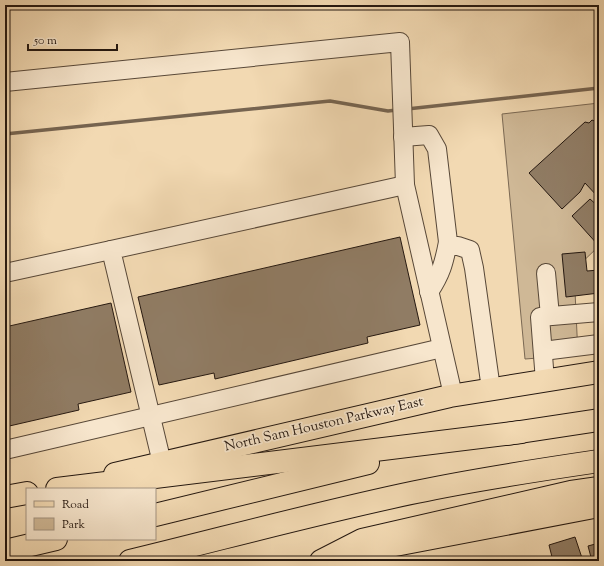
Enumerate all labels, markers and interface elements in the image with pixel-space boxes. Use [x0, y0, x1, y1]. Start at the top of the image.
scale bar [28, 26, 117, 52]
text: 50 m [33, 32, 57, 50]
street label: North Sam Houston Parkway East [223, 392, 426, 458]
legend [26, 488, 156, 540]
text: Road [62, 496, 89, 514]
text: Park [62, 516, 85, 534]

